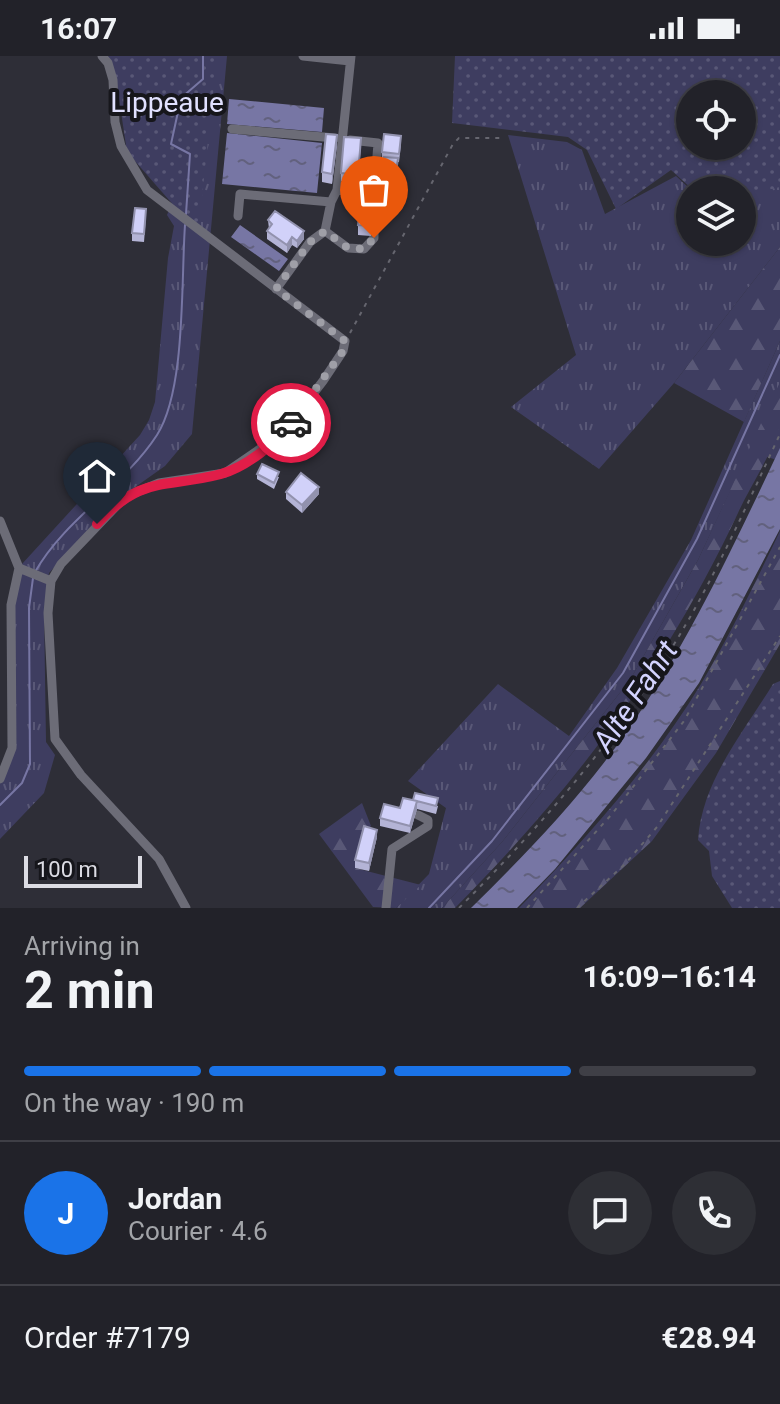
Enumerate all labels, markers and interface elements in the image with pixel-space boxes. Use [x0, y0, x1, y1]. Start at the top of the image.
text: 16:07 [40, 11, 117, 46]
map controls [676, 80, 756, 256]
button: locate [676, 80, 756, 160]
park label: Lippeaue [110, 86, 224, 119]
pin [340, 156, 408, 238]
icon: bag [352, 168, 396, 212]
button: layers [676, 176, 756, 256]
courier [251, 383, 331, 463]
icon: car [269, 401, 313, 445]
pin [63, 442, 131, 524]
icon: home [75, 454, 119, 498]
water label: Alte Fahrt [584, 634, 685, 760]
scale bar [24, 852, 142, 888]
text: 100 m [36, 857, 98, 882]
text: Arriving in [24, 931, 140, 961]
text: 16:09–16:14 [582, 959, 756, 994]
text: 2 min [24, 960, 155, 1021]
text: On the way · 190 m [24, 1088, 244, 1118]
button: chat [568, 1171, 652, 1255]
button: phone [672, 1171, 756, 1255]
text: Jordan [128, 1181, 222, 1216]
text: J [58, 1196, 74, 1231]
text: Courier · 4.6 [128, 1216, 268, 1246]
text: Order #7179 [24, 1320, 191, 1355]
text: €28.94 [661, 1320, 756, 1355]

